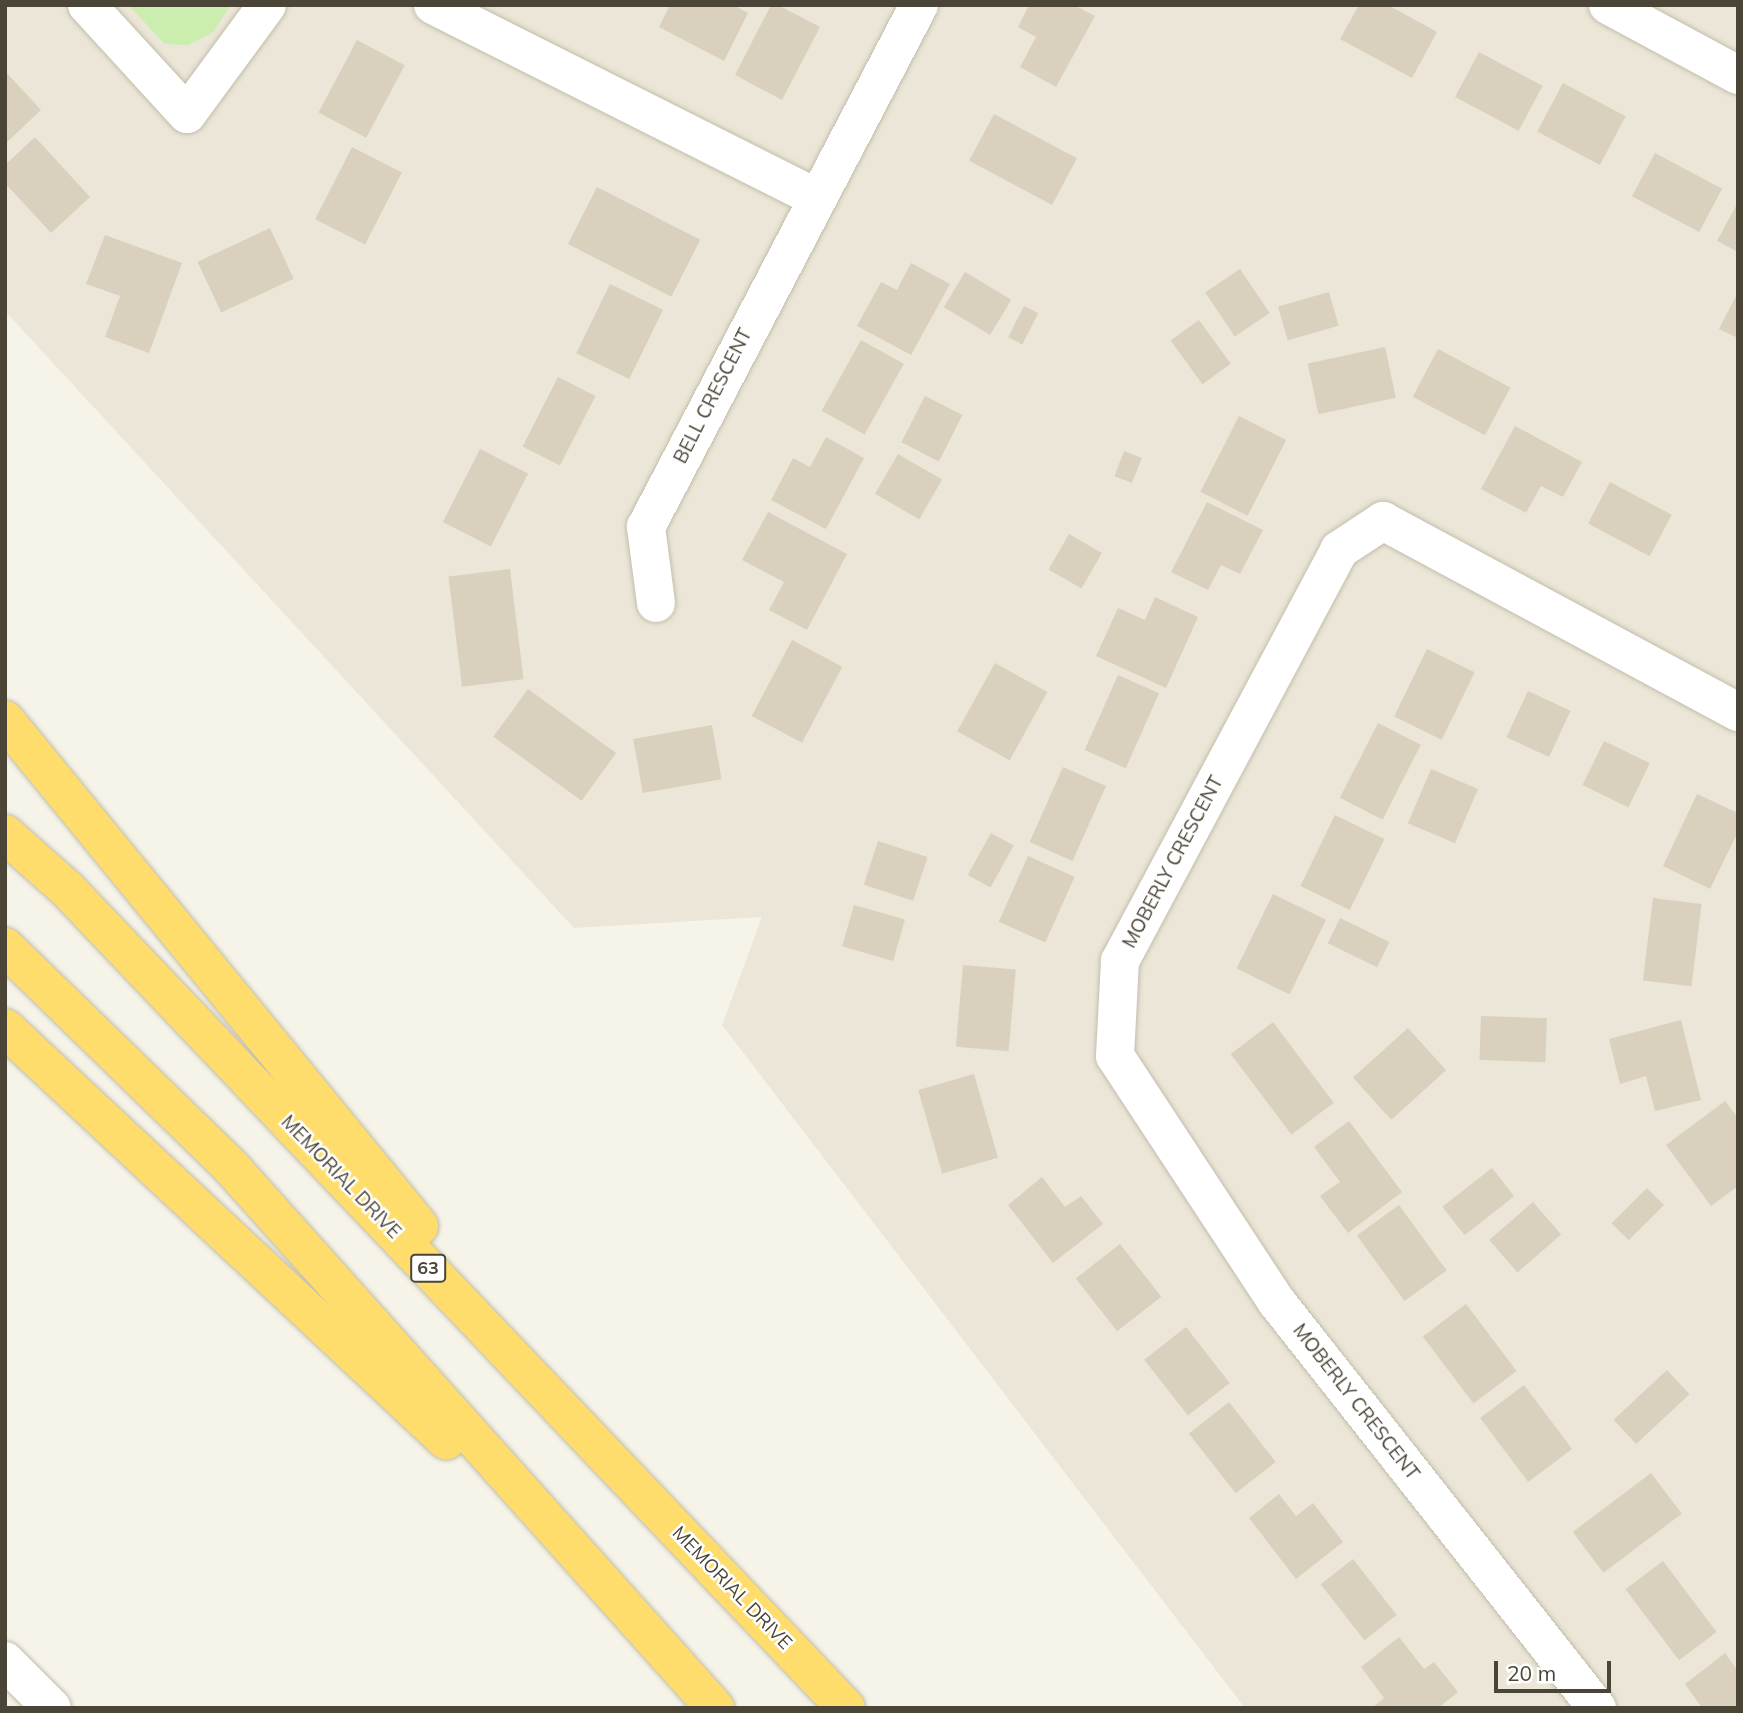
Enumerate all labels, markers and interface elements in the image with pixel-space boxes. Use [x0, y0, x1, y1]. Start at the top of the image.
street label: BELL CRESCENT [669, 325, 757, 467]
street label: MOBERLY CRESCENT [1118, 772, 1228, 952]
street label: MEMORIAL DRIVE [276, 1111, 406, 1243]
road number: 63 [409, 1254, 447, 1282]
street label: MOBERLY CRESCENT [1288, 1319, 1424, 1485]
street label: MEMORIAL DRIVE [667, 1522, 797, 1654]
scale bar [1498, 1646, 1615, 1690]
text: 20 m [1507, 1660, 1556, 1686]

